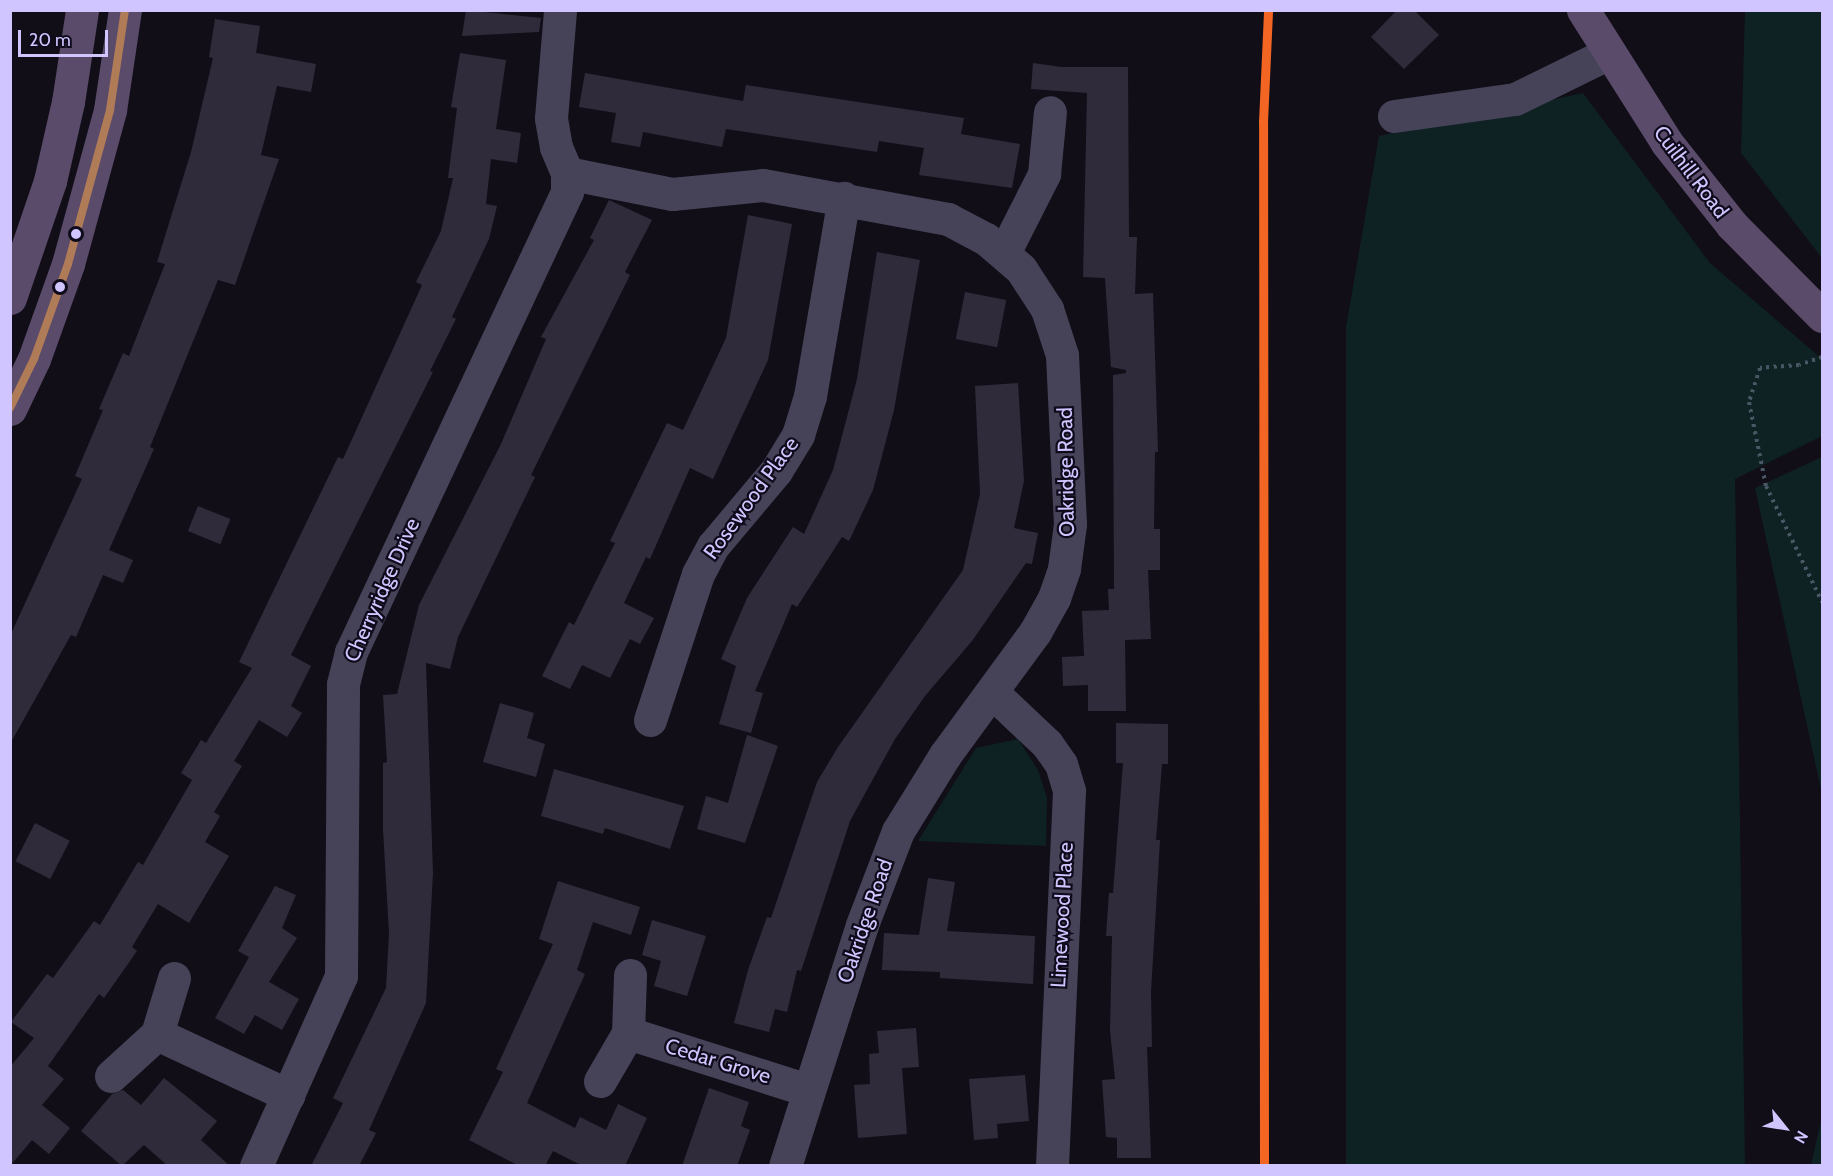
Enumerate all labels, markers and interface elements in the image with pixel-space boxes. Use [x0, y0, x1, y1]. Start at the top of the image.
scale bar [21, 18, 111, 56]
text: 20 m [29, 29, 71, 51]
street label: Cuilhill Road [1648, 121, 1734, 223]
unlabelled marker [70, 228, 82, 240]
unlabelled marker [54, 281, 66, 293]
street label: Oakridge Road [1052, 407, 1080, 537]
street label: Rosewood Place [698, 432, 804, 564]
street label: Cherryridge Drive [339, 514, 425, 666]
street label: Limewood Place [1046, 842, 1078, 988]
street label: Oakridge Road [832, 856, 898, 986]
street label: Cedar Grove [662, 1033, 774, 1089]
north arrow [1755, 1098, 1815, 1158]
text: N [1790, 1128, 1812, 1147]

